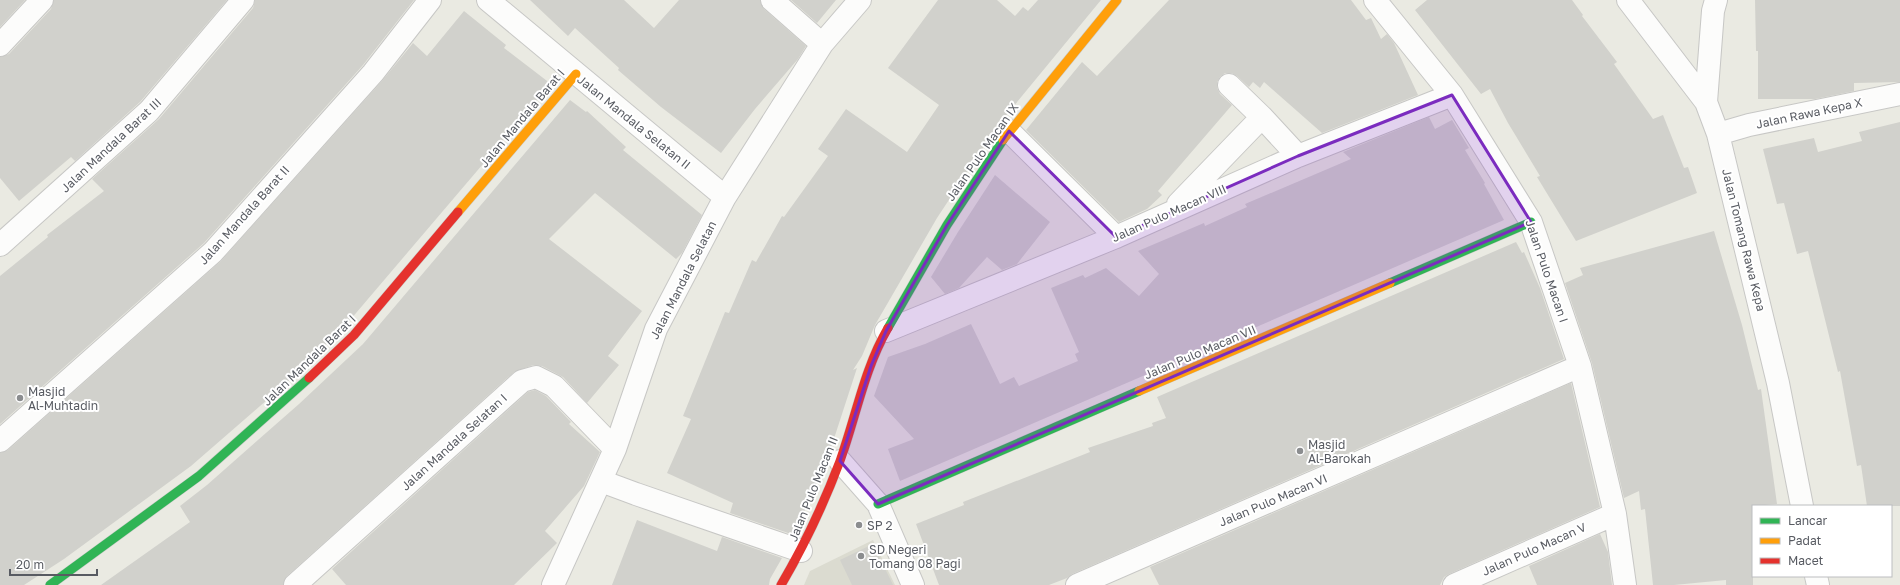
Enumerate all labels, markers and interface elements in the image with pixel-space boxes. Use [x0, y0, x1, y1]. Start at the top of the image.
street label: Jalan Mandala Barat I [476, 66, 568, 170]
street label: Jalan Mandala Selatan II [574, 72, 694, 172]
street label: Jalan Rawa Kepa X [1754, 94, 1864, 132]
street label: Jalan Mandala Barat III [58, 95, 164, 195]
street label: Jalan Pulo Macan IX [943, 100, 1021, 204]
street label: Jalan Mandala Barat II [196, 162, 292, 268]
street label: Jalan Tomang Rawa Kepa [1719, 167, 1769, 313]
street label: Jalan Pulo Macan VIII [1109, 181, 1229, 245]
street label: Jalan Pulo Macan I [1522, 217, 1572, 325]
street label: Jalan Mandala Selatan [647, 218, 719, 342]
street label: Jalan Mandala Barat I [259, 311, 359, 409]
street label: Jalan Pulo Macan VII [1142, 322, 1258, 382]
place label: Masjid Al-Muhtadin [28, 384, 98, 413]
street label: Jalan Mandala Selatan I [398, 390, 510, 494]
marker: Masjid Al-Muhtadin [15, 393, 25, 403]
street label: Jalan Pulo Macan II [785, 434, 841, 544]
place label: Masjid Al-Barokah [1308, 437, 1371, 466]
marker: Masjid Al-Barokah [1295, 446, 1305, 456]
street label: Jalan Pulo Macan VI [1217, 470, 1329, 530]
legend [1752, 505, 1892, 577]
text: Lancar [1788, 513, 1827, 528]
place label: SP 2 [867, 518, 893, 533]
street label: Jalan Pulo Macan V [1480, 519, 1588, 579]
marker: SP 2 [854, 520, 864, 530]
text: Padat [1788, 533, 1822, 548]
place label: SD Negeri Tomang 08 Pagi [869, 542, 961, 571]
scale bar [10, 551, 97, 577]
marker: SD Negeri Tomang 08 Pagi [856, 551, 866, 561]
text: Macet [1788, 553, 1824, 568]
text: 20 m [16, 557, 44, 572]

